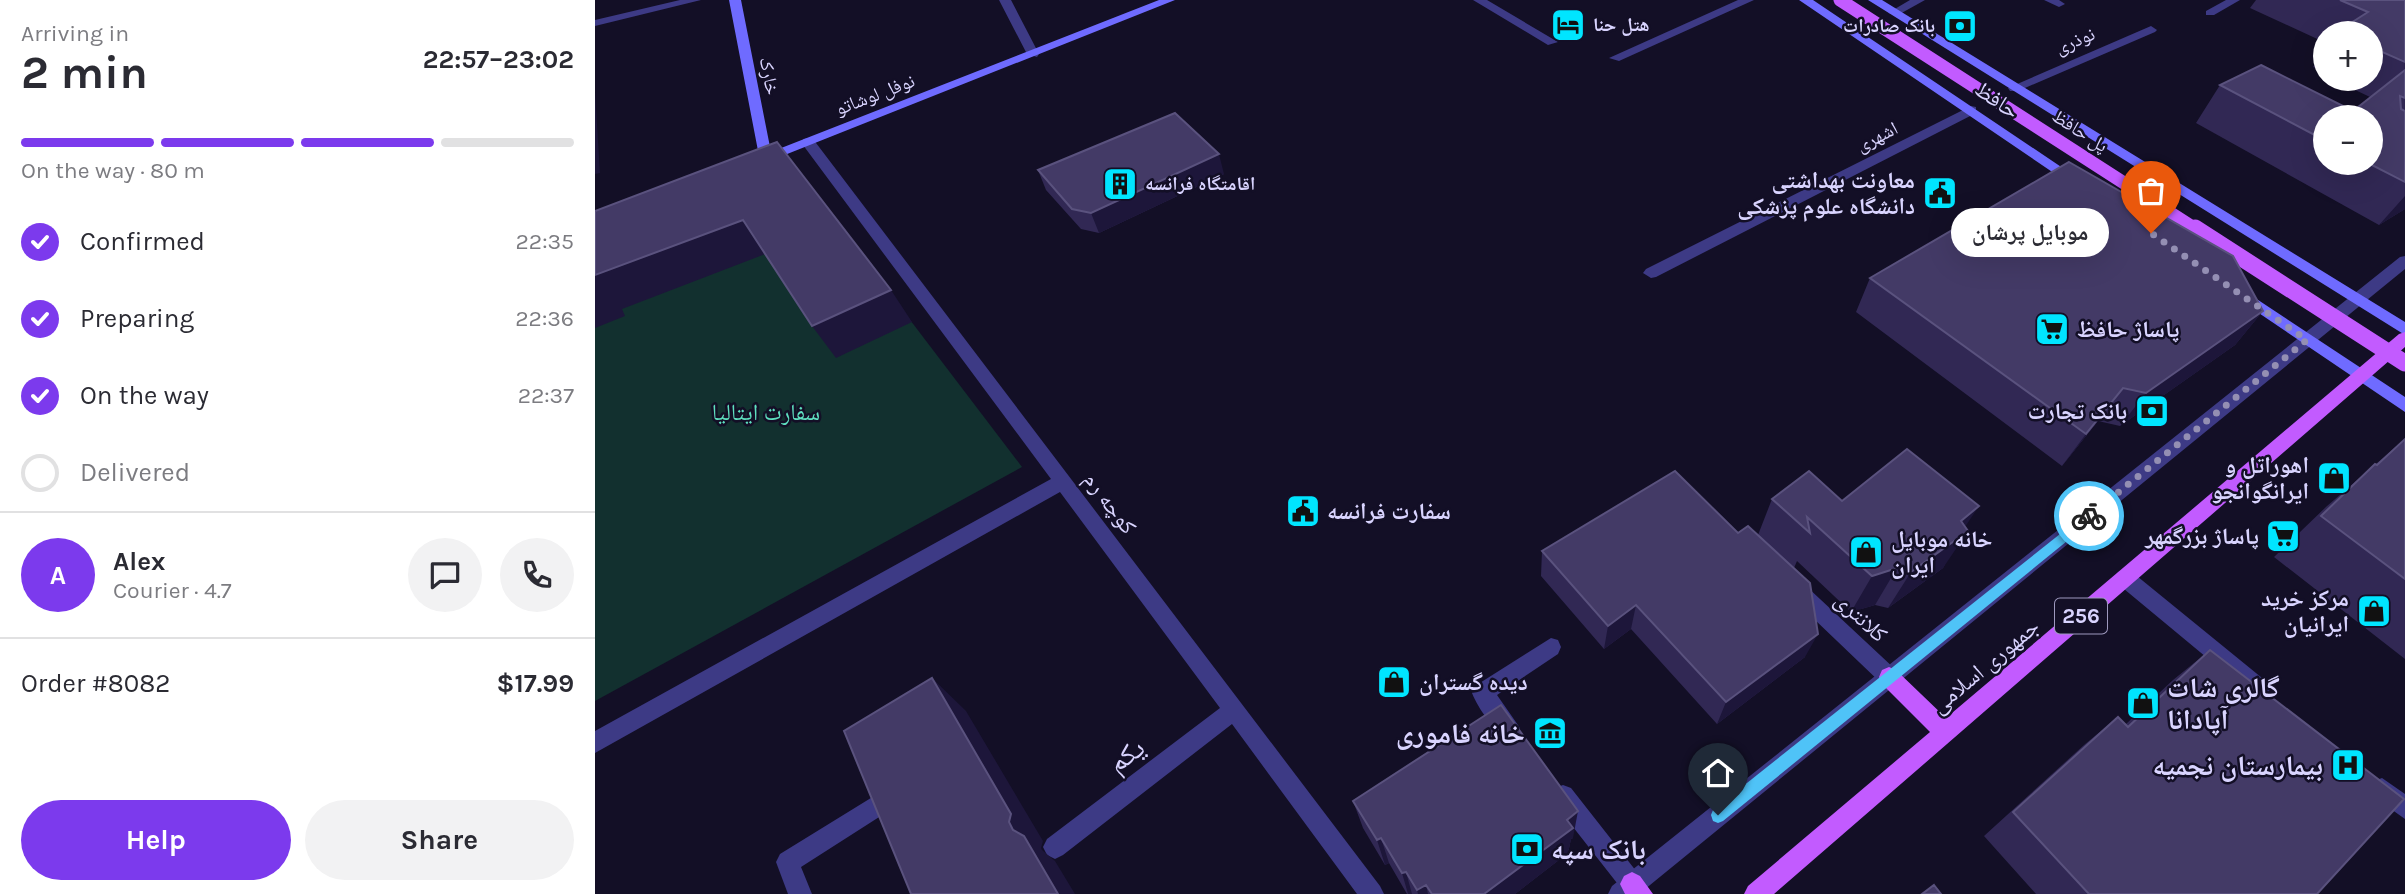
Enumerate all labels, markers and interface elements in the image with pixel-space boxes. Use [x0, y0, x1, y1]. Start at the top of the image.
hotel icon: هتل حنا [1549, 6, 1587, 44]
bank icon: بانک صادرات [1941, 7, 1979, 45]
place label: هتل حنا [1593, 14, 1650, 36]
place label: بانک صادرات [1843, 15, 1935, 37]
text: Arriving in [21, 20, 129, 47]
map controls [2313, 21, 2383, 175]
button: + [2313, 21, 2383, 91]
street label: نوذری [2052, 23, 2098, 59]
text: 22:57–23:02 [423, 44, 574, 75]
text: 2 min [21, 46, 148, 100]
street label: خارک [755, 55, 783, 97]
street label: نوفل لوشاتو [832, 70, 918, 120]
street label: حافظ [1970, 75, 2024, 125]
street label: پل حافظ [2048, 105, 2112, 157]
button: − [2313, 105, 2383, 175]
street label: اشهری [1853, 117, 1901, 157]
text: On the way · 80 m [21, 157, 205, 184]
pin [2121, 161, 2181, 233]
building icon: اقامتگاه فرانسه [1101, 165, 1139, 203]
place label: معاونت بهداشتی دانشگاه علوم پزشکی [1737, 167, 1915, 222]
icon: bag [2132, 172, 2170, 210]
place label: اقامتگاه فرانسه [1145, 173, 1255, 195]
public building icon: معاونت بهداشتی دانشگاه علوم پزشکی [1921, 174, 1959, 212]
callout: موبایل پرشان [1951, 208, 2109, 258]
text: موبایل پرشان [1972, 219, 2088, 246]
icon: check [21, 223, 59, 261]
text: Confirmed [80, 226, 205, 257]
text: 22:35 [515, 228, 574, 255]
icon: check [21, 300, 59, 338]
text: Preparing [80, 303, 194, 334]
text: 22:36 [515, 305, 574, 332]
supermarket icon: پاساژ حافظ [2033, 310, 2071, 348]
place label: پاساژ حافظ [2077, 316, 2180, 343]
icon: check [21, 377, 59, 415]
text: On the way [80, 380, 209, 411]
text: 22:37 [518, 382, 574, 409]
bank icon: بانک تجارت [2133, 392, 2171, 430]
place label: بانک تجارت [2027, 398, 2127, 425]
park label: سفارت ایتالیا [712, 399, 820, 426]
place label: اهوراتل و ایرانگوانجو [2211, 452, 2309, 505]
text: Delivered [80, 457, 190, 488]
shop icon: اهوراتل و ایرانگوانجو [2315, 459, 2353, 497]
street label: کوچه رم [1076, 467, 1142, 541]
courier [2054, 481, 2124, 551]
public building icon: سفارت فرانسه [1284, 492, 1322, 530]
icon: bike [2070, 497, 2108, 535]
place label: سفارت فرانسه [1327, 498, 1451, 525]
supermarket icon: پاساژ بزرگمهر [2264, 517, 2302, 555]
place label: پاساژ بزرگمهر [2144, 523, 2259, 550]
place label: خانه موبایل ایران [1891, 526, 1993, 579]
shop icon: خانه موبایل ایران [1847, 533, 1885, 571]
button: chat [408, 538, 482, 612]
button: phone [500, 538, 574, 612]
text: Alex [113, 546, 165, 577]
text: A [50, 560, 66, 591]
text: Courier · 4.7 [113, 577, 232, 604]
place label: مرکز خرید ایرانیان [2261, 585, 2349, 638]
street label: کلانتری [1829, 586, 1893, 648]
shop icon: مرکز خرید ایرانیان [2355, 592, 2393, 630]
road number: 256 [2055, 598, 2107, 634]
street label: جمهوری اسلامی [1925, 613, 2045, 719]
shop icon: دیده گستران [1375, 663, 1413, 701]
text: Order #8082 [21, 668, 170, 699]
text: $17.99 [497, 668, 574, 699]
place label: دیده گستران [1419, 669, 1528, 696]
place label: گالری شات آپادانا [2167, 671, 2280, 736]
shop icon: گالری شات آپادانا [2124, 684, 2162, 722]
museum icon: خانه فاموری [1531, 714, 1569, 752]
place label: خانه فاموری [1396, 717, 1525, 750]
street label: یکم [1101, 731, 1152, 781]
pin [1688, 743, 1748, 815]
hospital icon: بیمارستان نجمیه [2329, 746, 2367, 784]
place label: بیمارستان نجمیه [2153, 749, 2323, 782]
icon: home [1699, 754, 1737, 792]
button: Help [21, 800, 291, 880]
button: Share [305, 800, 574, 880]
bank icon: بانک سپه [1508, 830, 1546, 868]
place label: بانک سپه [1551, 833, 1646, 866]

